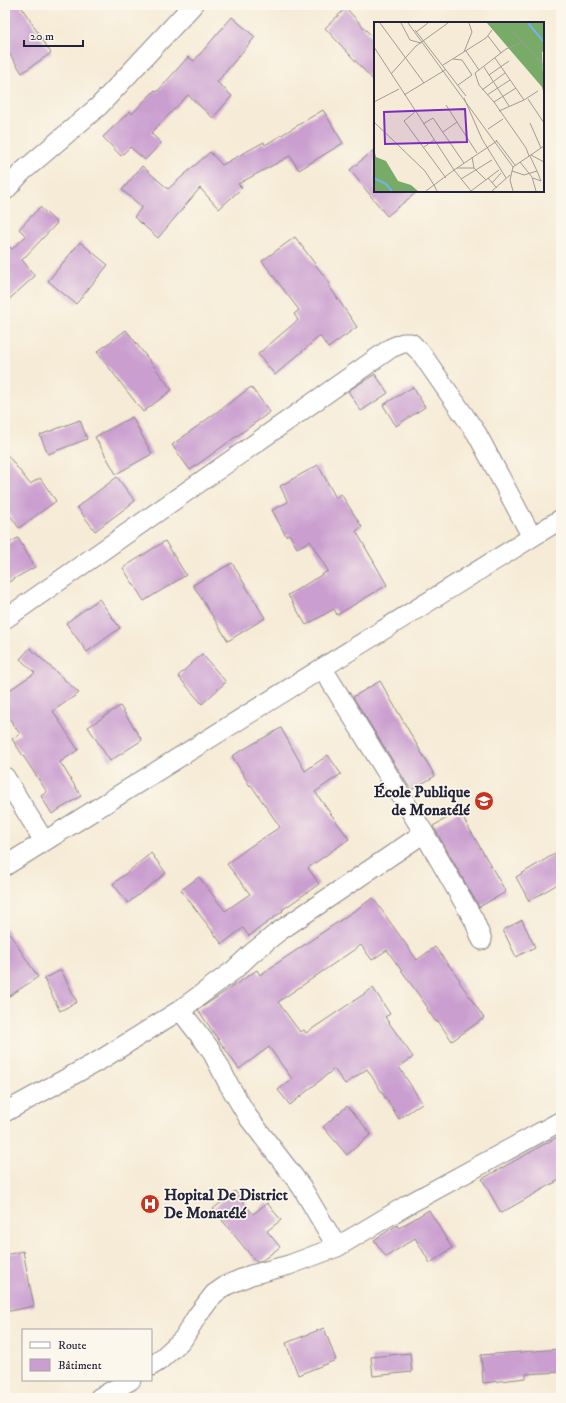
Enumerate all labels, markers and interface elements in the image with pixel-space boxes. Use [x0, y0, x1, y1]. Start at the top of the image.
scale bar [24, 22, 83, 48]
inset map [374, 22, 544, 192]
text: 20 m [30, 29, 54, 44]
place label: École Publique de Monatélé [374, 782, 470, 820]
school or university icon: École Publique de Monatélé [473, 790, 495, 812]
place label: Hopital De District De Monatélé [164, 1185, 289, 1223]
hospital icon: Hopital De District De Monatélé [139, 1193, 161, 1215]
legend [22, 1329, 152, 1381]
text: Route [58, 1338, 86, 1353]
text: Bâtiment [58, 1358, 102, 1373]

